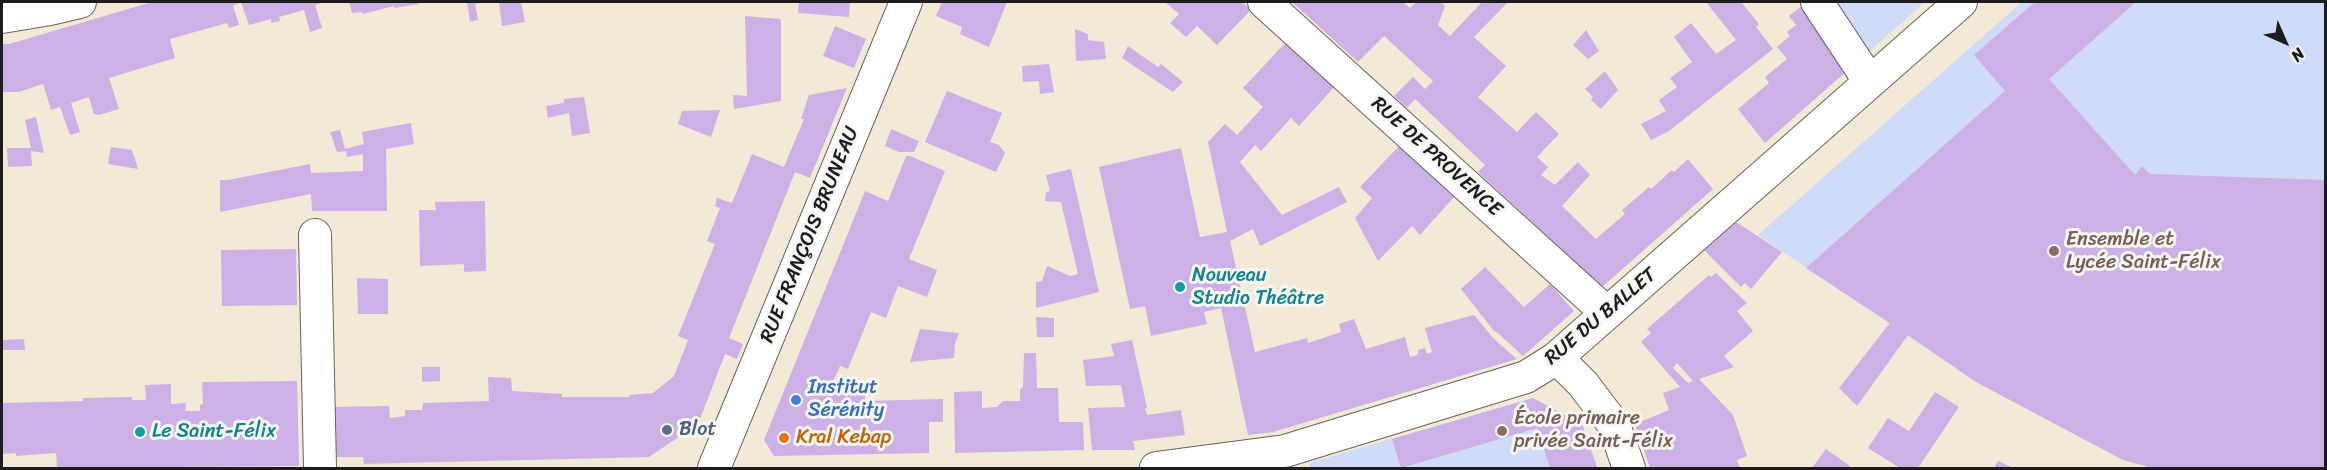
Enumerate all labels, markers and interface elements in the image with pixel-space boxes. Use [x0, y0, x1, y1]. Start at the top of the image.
north arrow [2255, 12, 2315, 72]
text: N [2284, 41, 2312, 69]
street label: RUE DE PROVENCE [1366, 92, 1506, 222]
street label: RUE FRANÇOIS BRUNEAU [756, 124, 864, 346]
place label: Ensemble et Lycée Saint-Félix [2066, 228, 2221, 275]
marker: Ensemble et Lycée Saint-Félix [2047, 244, 2061, 258]
street label: RUE DU BALLET [1540, 263, 1662, 371]
place label: Nouveau Studio Théâtre [1192, 264, 1324, 311]
marker: Nouveau Studio Théâtre [1173, 280, 1187, 294]
place label: Institut Sérénity [808, 376, 884, 423]
marker: Institut Sérénity [789, 393, 803, 407]
place label: École primaire privée Saint-Félix [1514, 407, 1673, 454]
place label: Blot [679, 418, 716, 442]
place label: Le Saint-Félix [152, 420, 276, 444]
marker: Blot [660, 423, 674, 437]
marker: École primaire privée Saint-Félix [1495, 424, 1509, 438]
marker: Le Saint-Félix [133, 425, 147, 439]
place label: Kral Kebap [796, 426, 891, 450]
marker: Kral Kebap [777, 431, 791, 445]

